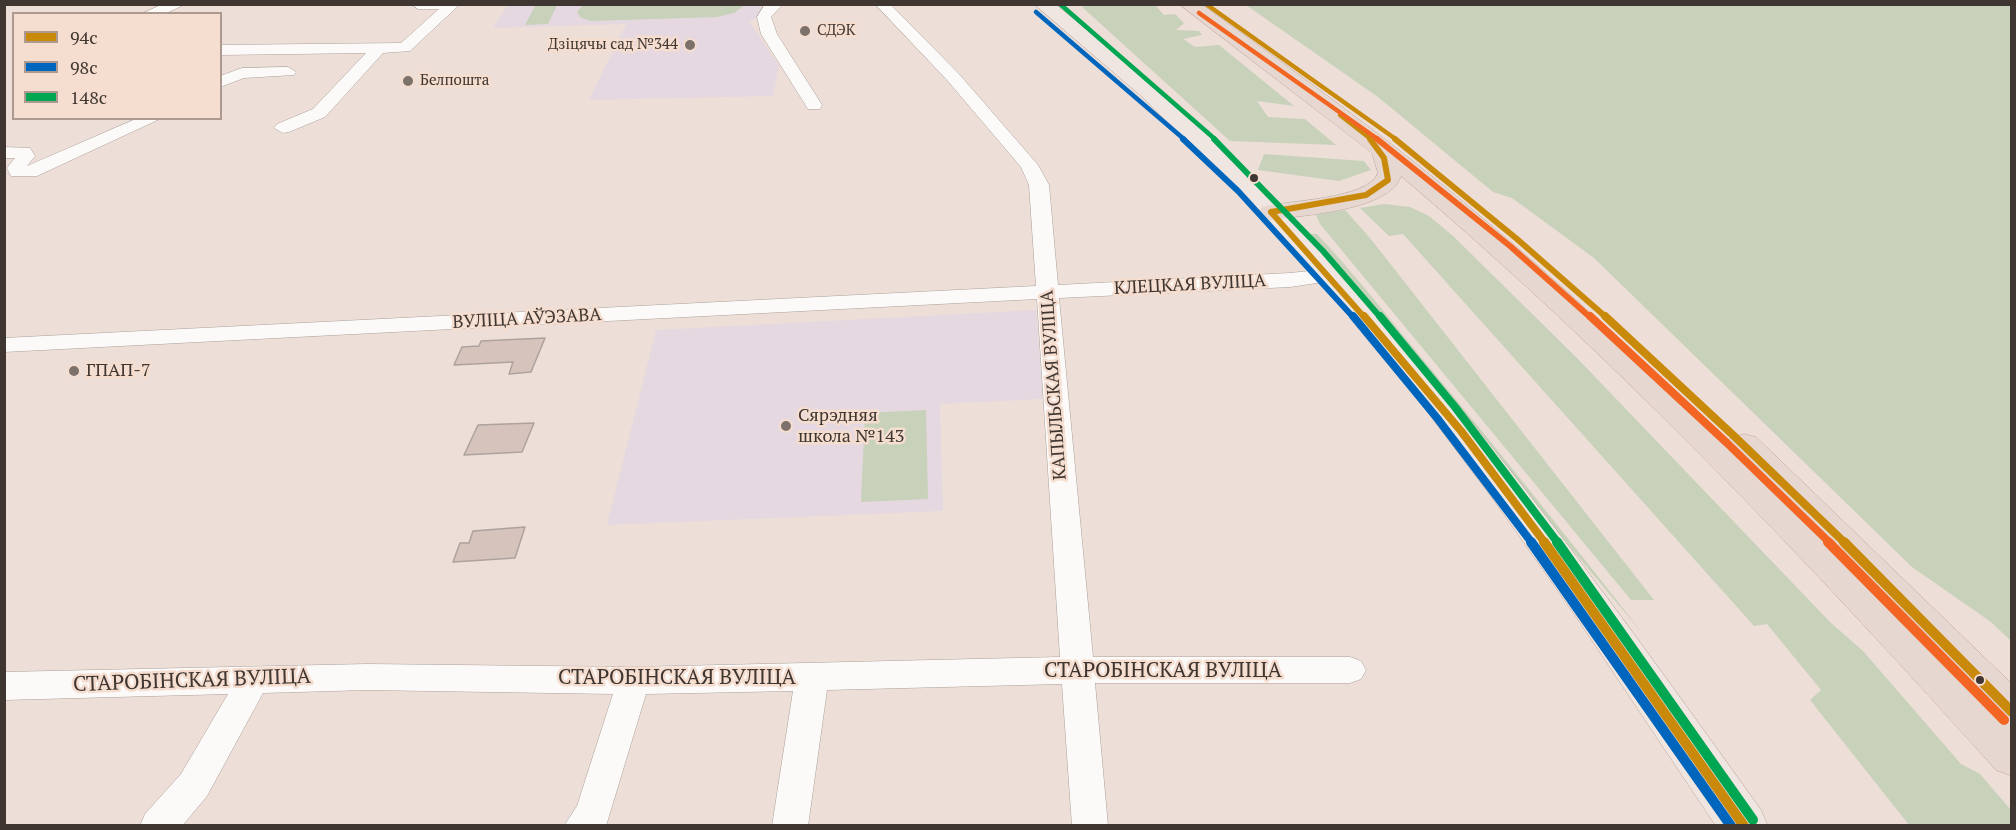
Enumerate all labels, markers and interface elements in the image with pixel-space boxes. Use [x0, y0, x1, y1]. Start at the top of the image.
legend [12, 12, 222, 120]
place label: СДЭК [817, 22, 856, 40]
marker: СДЭК [798, 24, 812, 38]
text: 94с [70, 25, 98, 49]
place label: Дзіцячы сад №344 [548, 36, 678, 54]
marker: Дзіцячы сад №344 [683, 38, 697, 52]
text: 98с [70, 55, 98, 79]
place label: Белпошта [420, 72, 489, 90]
marker: Белпошта [401, 74, 415, 88]
text: 148с [70, 85, 107, 109]
unlabelled marker [1248, 172, 1260, 184]
street label: КЛЕЦКАЯ ВУЛІЦА [1113, 270, 1267, 300]
street label: КАПЫЛЬСКАЯ ВУЛІЦА [1037, 289, 1071, 481]
street label: ВУЛІЦА АЎЭЗАВА [452, 304, 602, 334]
place label: ГПАП-7 [86, 360, 151, 382]
marker: ГПАП-7 [67, 364, 81, 378]
place label: Сярэдняя школа №143 [798, 405, 904, 448]
marker: Сярэдняя школа №143 [779, 419, 793, 433]
street label: СТАРОБІНСКАЯ ВУЛІЦА [1044, 658, 1282, 684]
street label: СТАРОБІНСКАЯ ВУЛІЦА [73, 664, 311, 698]
street label: СТАРОБІНСКАЯ ВУЛІЦА [558, 665, 796, 691]
unlabelled marker [1974, 674, 1986, 686]

